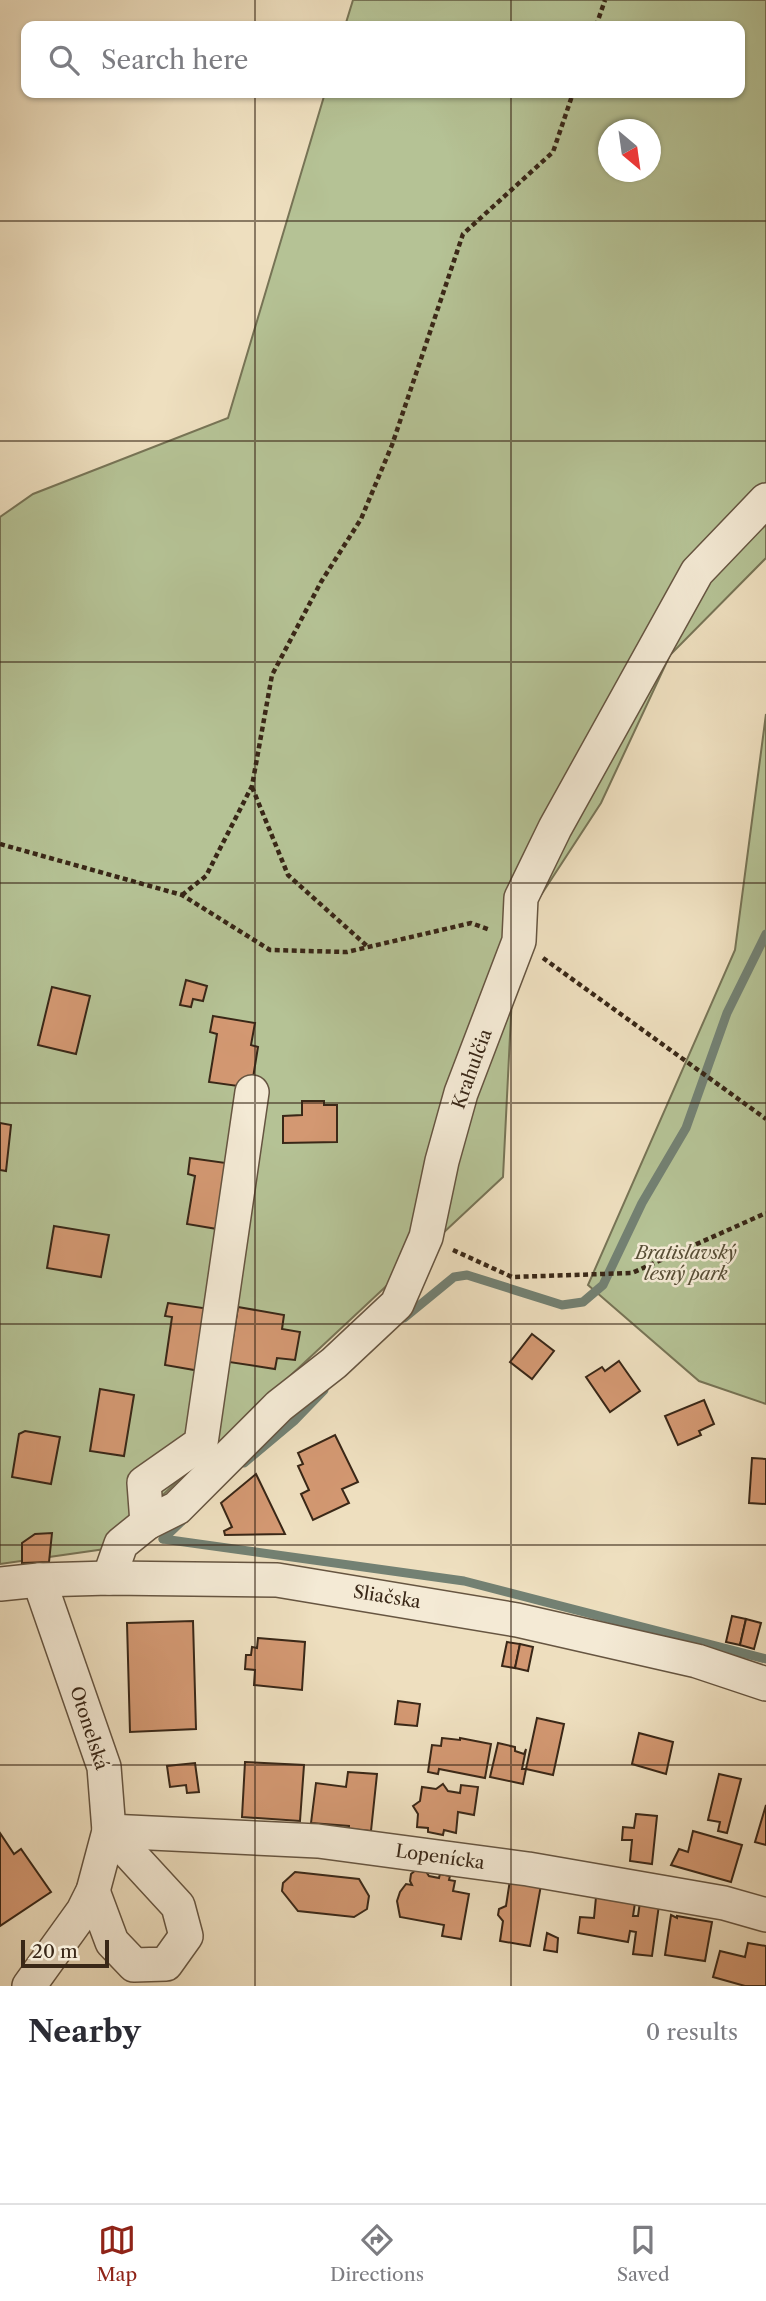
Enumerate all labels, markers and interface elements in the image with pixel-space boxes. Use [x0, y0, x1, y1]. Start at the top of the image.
search box [21, 21, 745, 98]
icon: search [45, 41, 83, 79]
text: Search here [101, 44, 248, 76]
north arrow [598, 119, 661, 182]
street label: Krahulčia [447, 1026, 497, 1112]
park label: Bratislavský lesný park [633, 1242, 737, 1285]
street label: Sliačska [352, 1581, 423, 1613]
street label: Otonelská [65, 1683, 113, 1773]
street label: Lopenícka [394, 1840, 486, 1874]
scale bar [21, 1937, 108, 1969]
text: 20 m [32, 1940, 78, 1963]
text: Nearby [28, 2013, 141, 2050]
text: 0 results [646, 2018, 738, 2046]
tab: Map [96, 2221, 137, 2286]
tab: Directions [330, 2221, 424, 2286]
tab: Saved [617, 2221, 670, 2286]

